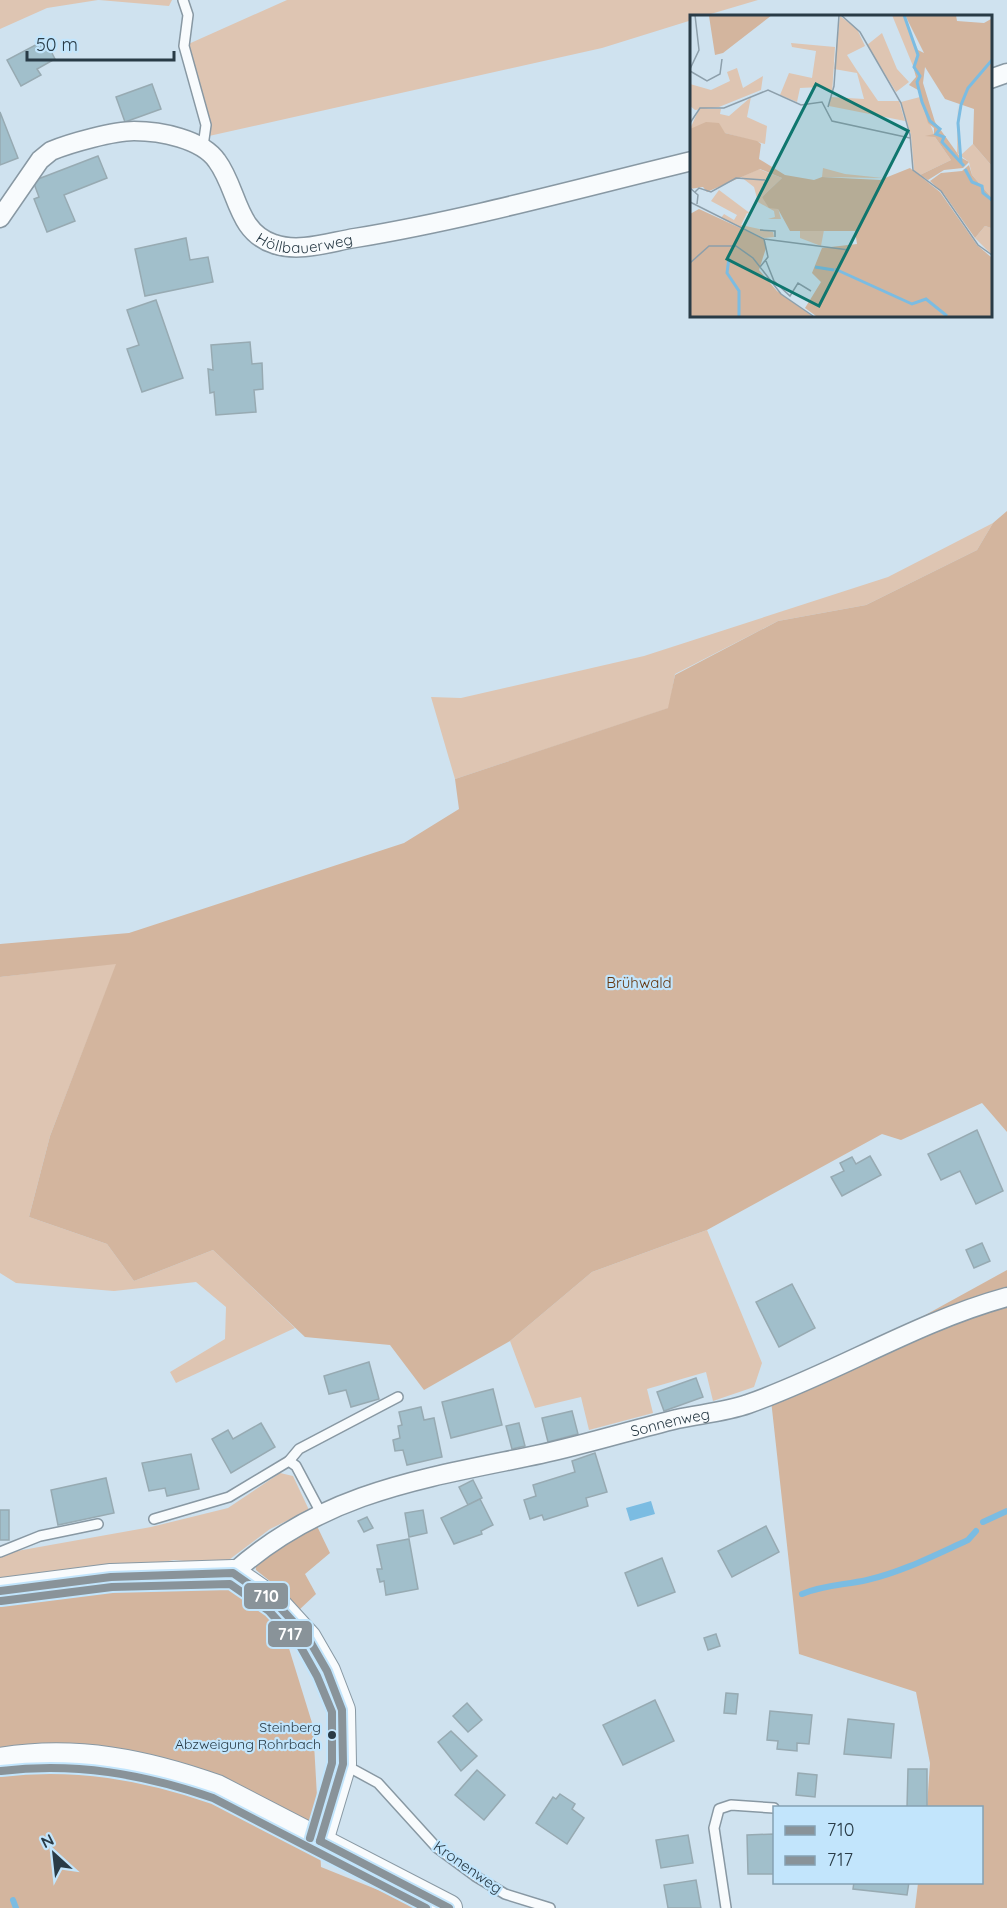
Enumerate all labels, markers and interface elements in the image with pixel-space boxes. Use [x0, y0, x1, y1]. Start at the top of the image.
inset map [690, 15, 992, 316]
scale bar [27, 24, 174, 62]
text: 50 m [36, 33, 78, 56]
street label: Höllbauerweg [253, 228, 354, 257]
park label: Brühwald [606, 973, 672, 992]
street label: Sonnenweg [628, 1404, 711, 1440]
line badge: 710 [243, 1582, 289, 1610]
text: 710 [253, 1586, 279, 1606]
line badge: 717 [267, 1620, 313, 1648]
text: 717 [278, 1624, 302, 1644]
place label: Steinberg Abzweigung Rohrbach [175, 1718, 321, 1753]
marker: Steinberg Abzweigung Rohrbach [326, 1729, 338, 1741]
legend [773, 1806, 983, 1884]
text: 710 [827, 1818, 854, 1841]
north arrow [24, 1824, 84, 1884]
text: N [37, 1829, 57, 1852]
street label: Kronenweg [430, 1836, 506, 1898]
text: 717 [827, 1848, 853, 1871]

